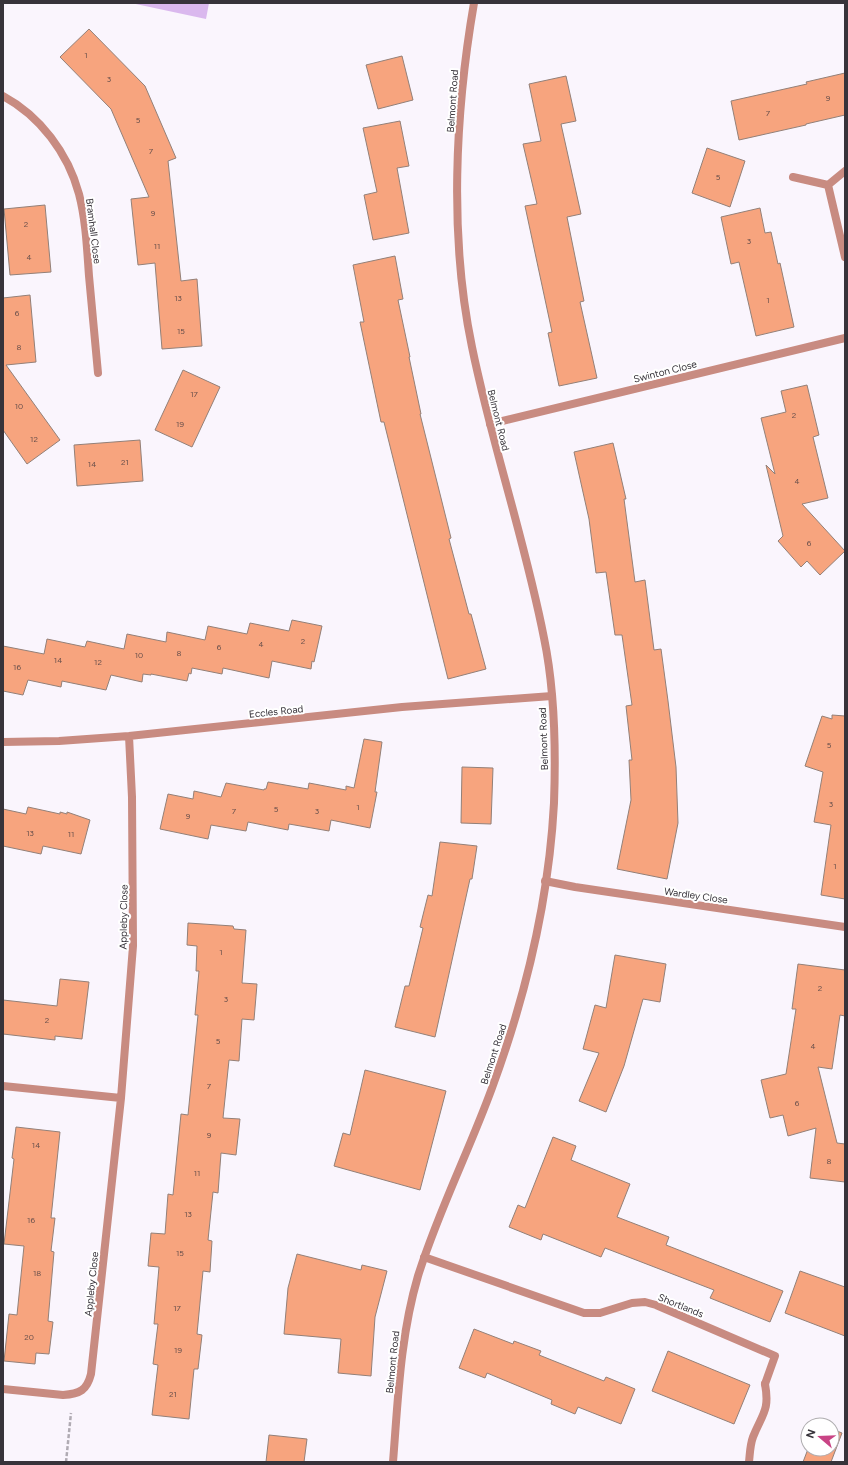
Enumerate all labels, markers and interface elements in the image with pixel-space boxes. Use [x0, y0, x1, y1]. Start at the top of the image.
house number: 1 [84, 50, 88, 60]
street label: Belmont Road [444, 69, 461, 133]
house number: 3 [107, 74, 111, 84]
house number: 9 [826, 93, 831, 103]
house number: 7 [766, 108, 771, 118]
house number: 5 [136, 115, 141, 125]
house number: 7 [149, 146, 154, 156]
house number: 5 [716, 172, 721, 182]
street label: Bramhall Close [83, 198, 104, 265]
house number: 9 [151, 208, 156, 218]
house number: 2 [24, 219, 28, 229]
house number: 3 [747, 236, 751, 246]
house number: 11 [154, 241, 160, 251]
house number: 4 [27, 252, 32, 262]
house number: 13 [174, 293, 182, 303]
house number: 1 [766, 295, 770, 305]
house number: 6 [15, 308, 20, 318]
house number: 15 [177, 326, 185, 336]
house number: 8 [17, 342, 22, 352]
street label: Swinton Close [632, 357, 699, 386]
street label: Belmont Road [485, 388, 512, 452]
house number: 17 [190, 389, 198, 399]
house number: 10 [15, 401, 23, 411]
house number: 2 [792, 410, 796, 420]
house number: 19 [176, 419, 184, 429]
house number: 12 [30, 434, 38, 444]
house number: 21 [121, 457, 129, 467]
house number: 14 [88, 459, 96, 469]
house number: 4 [795, 476, 800, 486]
house number: 6 [807, 538, 812, 548]
house number: 2 [301, 636, 305, 646]
house number: 4 [259, 639, 264, 649]
house number: 6 [217, 642, 222, 652]
house number: 8 [177, 648, 182, 658]
house number: 10 [135, 650, 143, 660]
house number: 14 [54, 655, 62, 665]
house number: 12 [94, 657, 102, 667]
house number: 16 [13, 662, 21, 672]
street label: Eccles Road [248, 702, 304, 721]
street label: Belmont Road [536, 707, 551, 771]
house number: 5 [827, 740, 832, 750]
house number: 3 [829, 799, 833, 809]
house number: 1 [356, 802, 360, 812]
house number: 5 [274, 804, 279, 814]
house number: 7 [232, 806, 237, 816]
house number: 3 [315, 806, 319, 816]
house number: 9 [186, 811, 191, 821]
house number: 13 [26, 828, 34, 838]
house number: 11 [68, 829, 74, 839]
house number: 1 [833, 861, 837, 871]
street label: Appleby Close [116, 884, 131, 950]
street label: Wardley Close [663, 885, 729, 906]
house number: 1 [219, 947, 223, 957]
house number: 2 [818, 983, 822, 993]
house number: 3 [224, 994, 228, 1004]
house number: 2 [45, 1015, 49, 1025]
street label: Belmont Road [478, 1022, 509, 1086]
house number: 5 [216, 1036, 221, 1046]
house number: 4 [811, 1041, 816, 1051]
house number: 7 [207, 1081, 212, 1091]
house number: 6 [795, 1098, 800, 1108]
house number: 9 [207, 1130, 212, 1140]
house number: 14 [32, 1140, 40, 1150]
house number: 8 [827, 1156, 832, 1166]
house number: 11 [194, 1168, 200, 1178]
house number: 13 [184, 1209, 192, 1219]
house number: 16 [27, 1215, 35, 1225]
house number: 15 [176, 1248, 184, 1258]
street label: Appleby Close [82, 1251, 101, 1317]
house number: 18 [33, 1268, 41, 1278]
street label: Shortlands [656, 1290, 706, 1321]
house number: 17 [173, 1303, 181, 1313]
street label: Belmont Road [383, 1330, 402, 1394]
house number: 20 [24, 1332, 34, 1342]
house number: 19 [174, 1345, 182, 1355]
house number: 21 [169, 1389, 177, 1399]
north arrow [800, 1417, 840, 1457]
text: N [803, 1428, 819, 1440]

